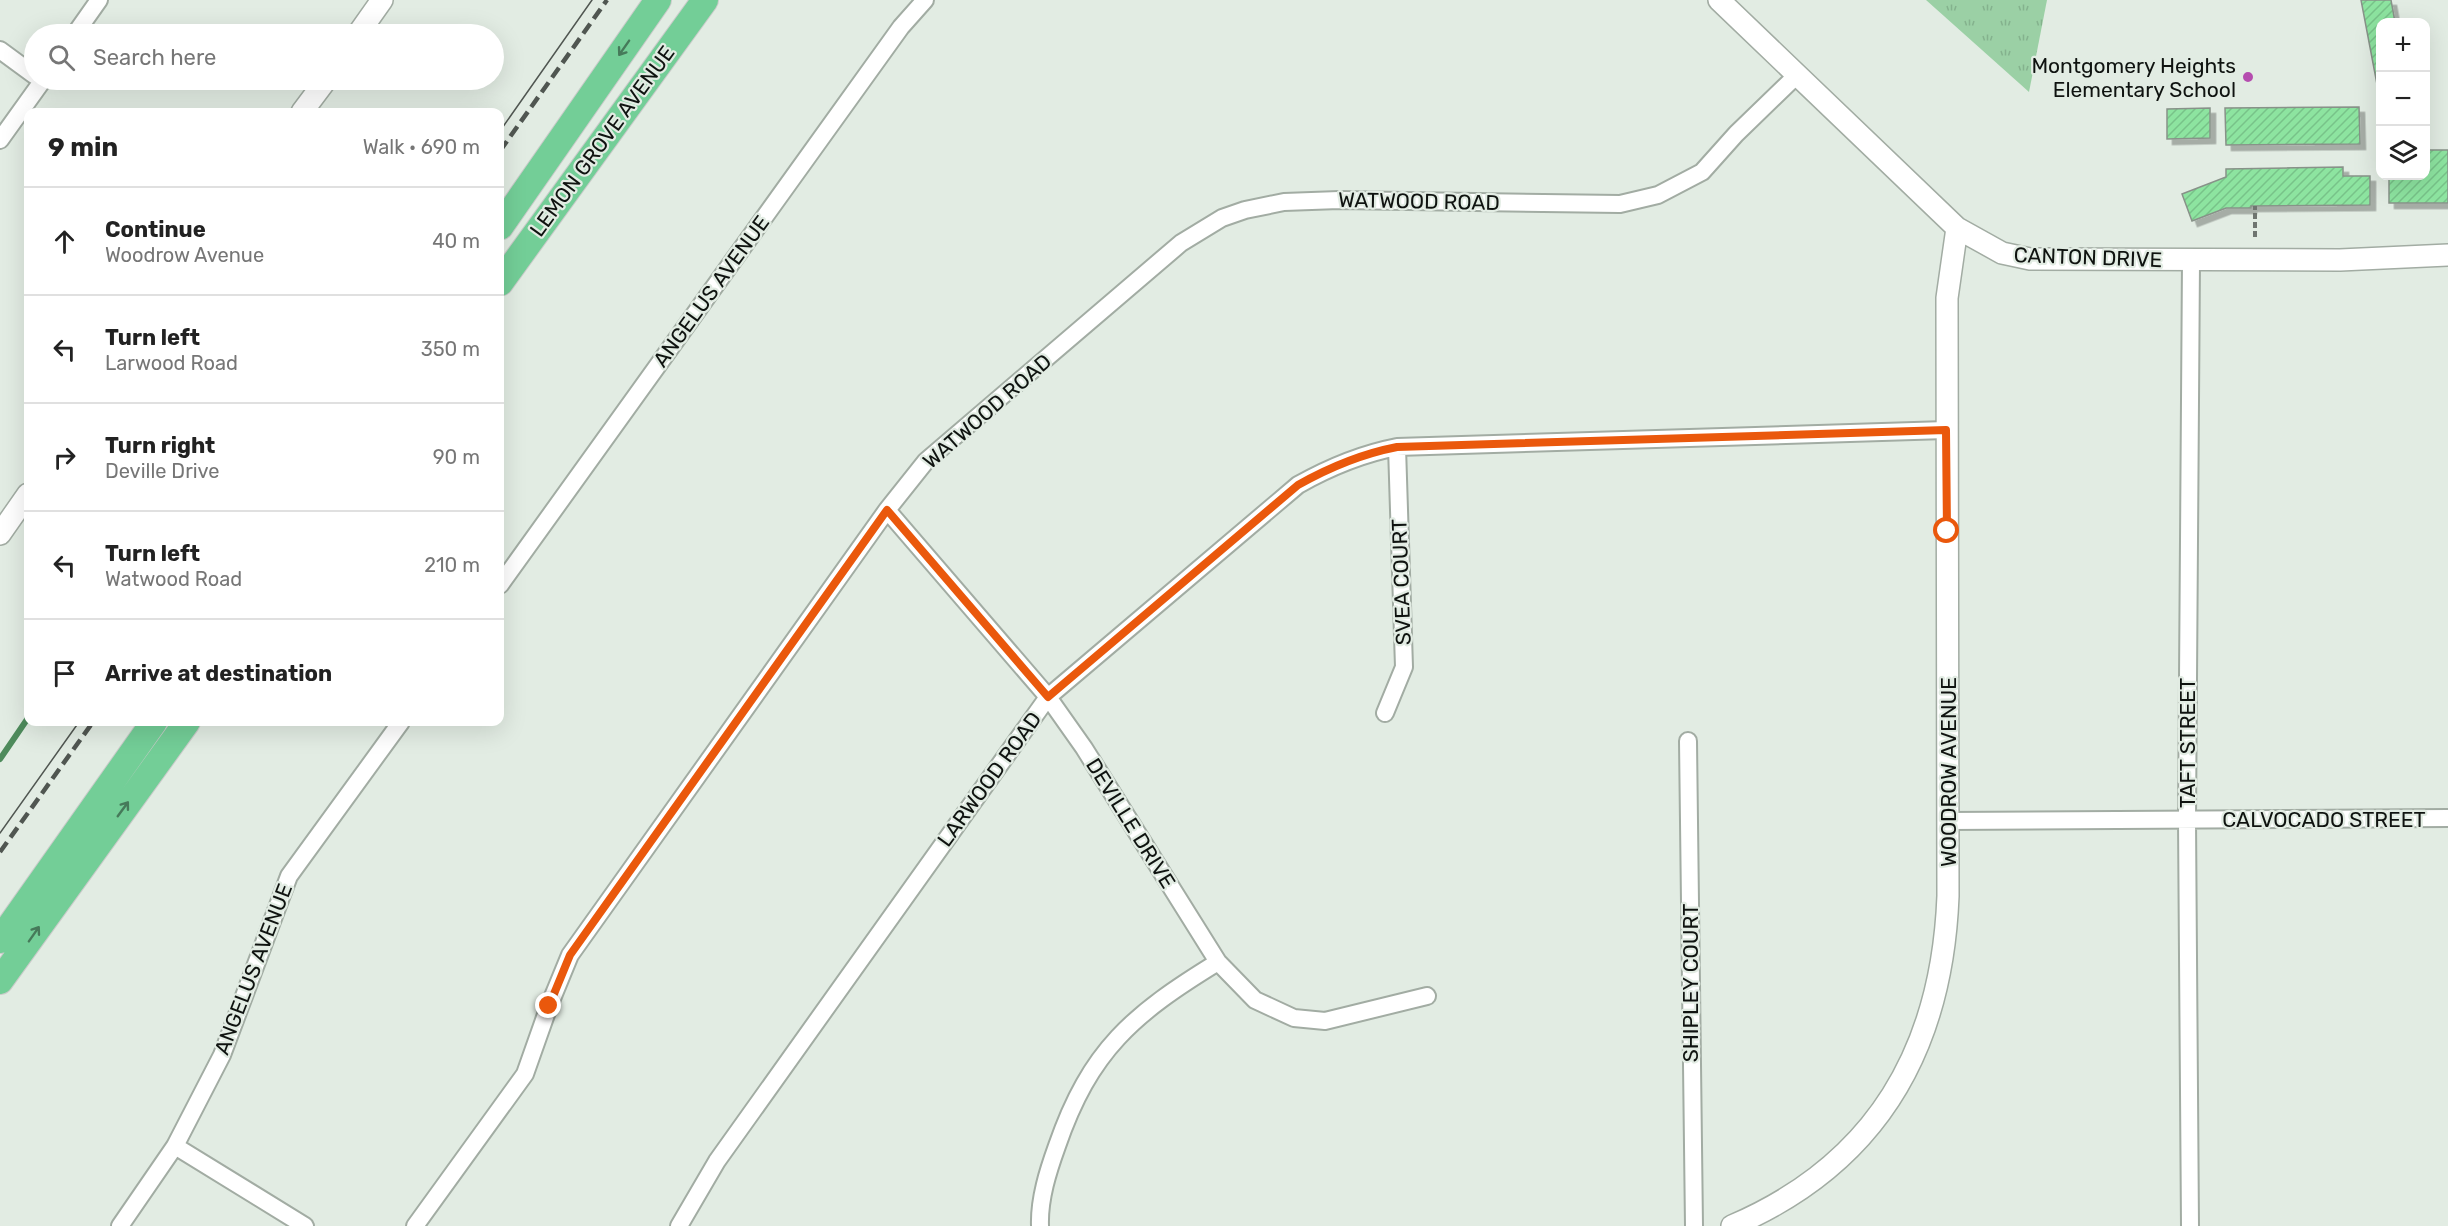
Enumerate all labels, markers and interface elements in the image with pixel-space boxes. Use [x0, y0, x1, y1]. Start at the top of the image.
map controls [2376, 18, 2430, 180]
button: + [2376, 18, 2430, 72]
search box [24, 24, 504, 90]
one-way arrow [618, 39, 630, 56]
icon: search [45, 41, 78, 74]
street label: LEMON GROVE AVENUE [524, 41, 680, 241]
text: Search here [93, 44, 216, 71]
place label: Montgomery Heights Elementary School [2031, 53, 2236, 102]
marker: Montgomery Heights Elementary School [2241, 70, 2255, 84]
button: − [2376, 72, 2430, 126]
button: layers [2376, 126, 2430, 180]
text: 9 min [48, 132, 118, 163]
text: Walk · 690 m [363, 135, 480, 159]
street label: WATWOOD ROAD [1338, 187, 1500, 215]
street label: ANGELUS AVENUE [648, 210, 774, 372]
text: Continue [105, 216, 206, 243]
icon: ahead [48, 225, 81, 258]
text: 40 m [432, 229, 480, 253]
street label: CANTON DRIVE [2013, 242, 2163, 272]
text: Woodrow Avenue [105, 243, 264, 267]
text: Turn left [105, 324, 200, 351]
icon: left [48, 333, 81, 366]
text: 350 m [421, 337, 480, 361]
street label: WATWOOD ROAD [918, 348, 1056, 474]
text: Larwood Road [105, 351, 238, 375]
text: Turn right [105, 432, 215, 459]
icon: right [48, 441, 81, 474]
text: 90 m [433, 445, 480, 469]
text: Deville Drive [105, 459, 220, 483]
route start [1933, 517, 1959, 543]
street label: SVEA COURT [1386, 518, 1416, 646]
text: Turn left [105, 540, 200, 567]
icon: left [48, 549, 81, 582]
text: 210 m [424, 553, 480, 577]
text: Watwood Road [105, 567, 242, 591]
icon: arrive [48, 657, 81, 690]
text: Arrive at destination [105, 660, 332, 687]
street label: WOODROW AVENUE [1936, 677, 1961, 867]
street label: TAFT STREET [2175, 678, 2200, 808]
street label: LARWOOD ROAD [932, 707, 1046, 851]
street label: DEVILLE DRIVE [1081, 753, 1181, 893]
one-way arrow [117, 801, 129, 817]
street label: CALVOCADO STREET [2222, 807, 2426, 832]
street label: ANGELUS AVENUE [209, 880, 297, 1058]
street label: SHIPLEY COURT [1678, 904, 1703, 1062]
one-way arrow [28, 926, 40, 942]
route end [535, 992, 561, 1018]

